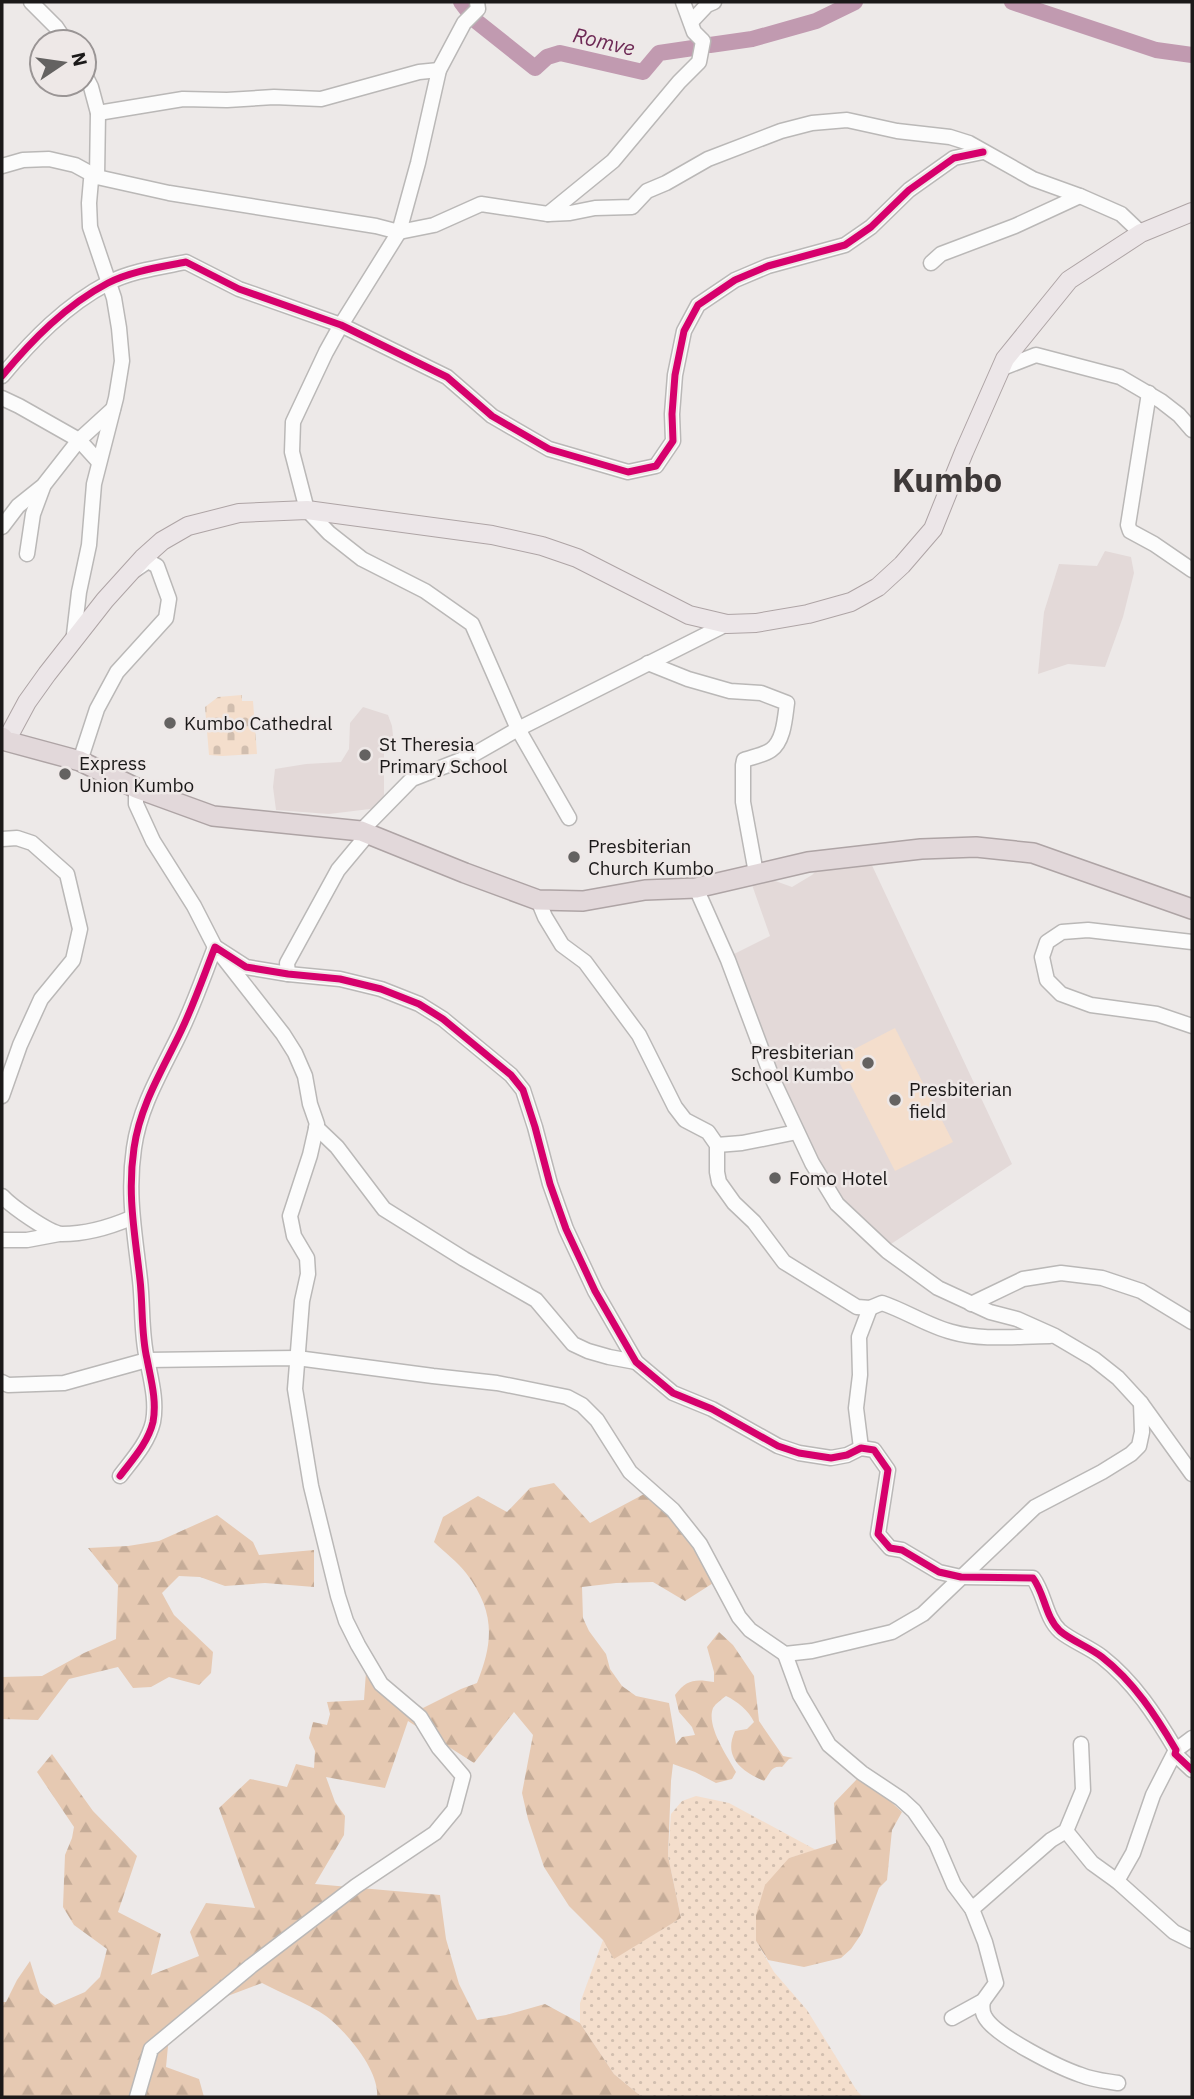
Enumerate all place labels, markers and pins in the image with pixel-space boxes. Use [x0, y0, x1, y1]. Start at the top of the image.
place label: Kumbo Cathedral [184, 711, 332, 735]
marker: Kumbo Cathedral [162, 715, 178, 731]
place label: St Theresia Primary School [379, 732, 508, 778]
marker: St Theresia Primary School [357, 747, 373, 763]
place label: Express Union Kumbo [79, 751, 194, 797]
marker: Express Union Kumbo [57, 766, 73, 782]
place label: Presbiterian Church Kumbo [588, 834, 714, 880]
marker: Presbiterian Church Kumbo [566, 849, 582, 865]
place label: Presbiterian School Kumbo [731, 1040, 854, 1086]
marker: Presbiterian School Kumbo [860, 1055, 876, 1071]
place label: Presbiterian field [909, 1077, 1012, 1123]
marker: Presbiterian field [887, 1092, 903, 1108]
place label: Fomo Hotel [789, 1166, 888, 1190]
marker: Fomo Hotel [767, 1170, 783, 1186]

